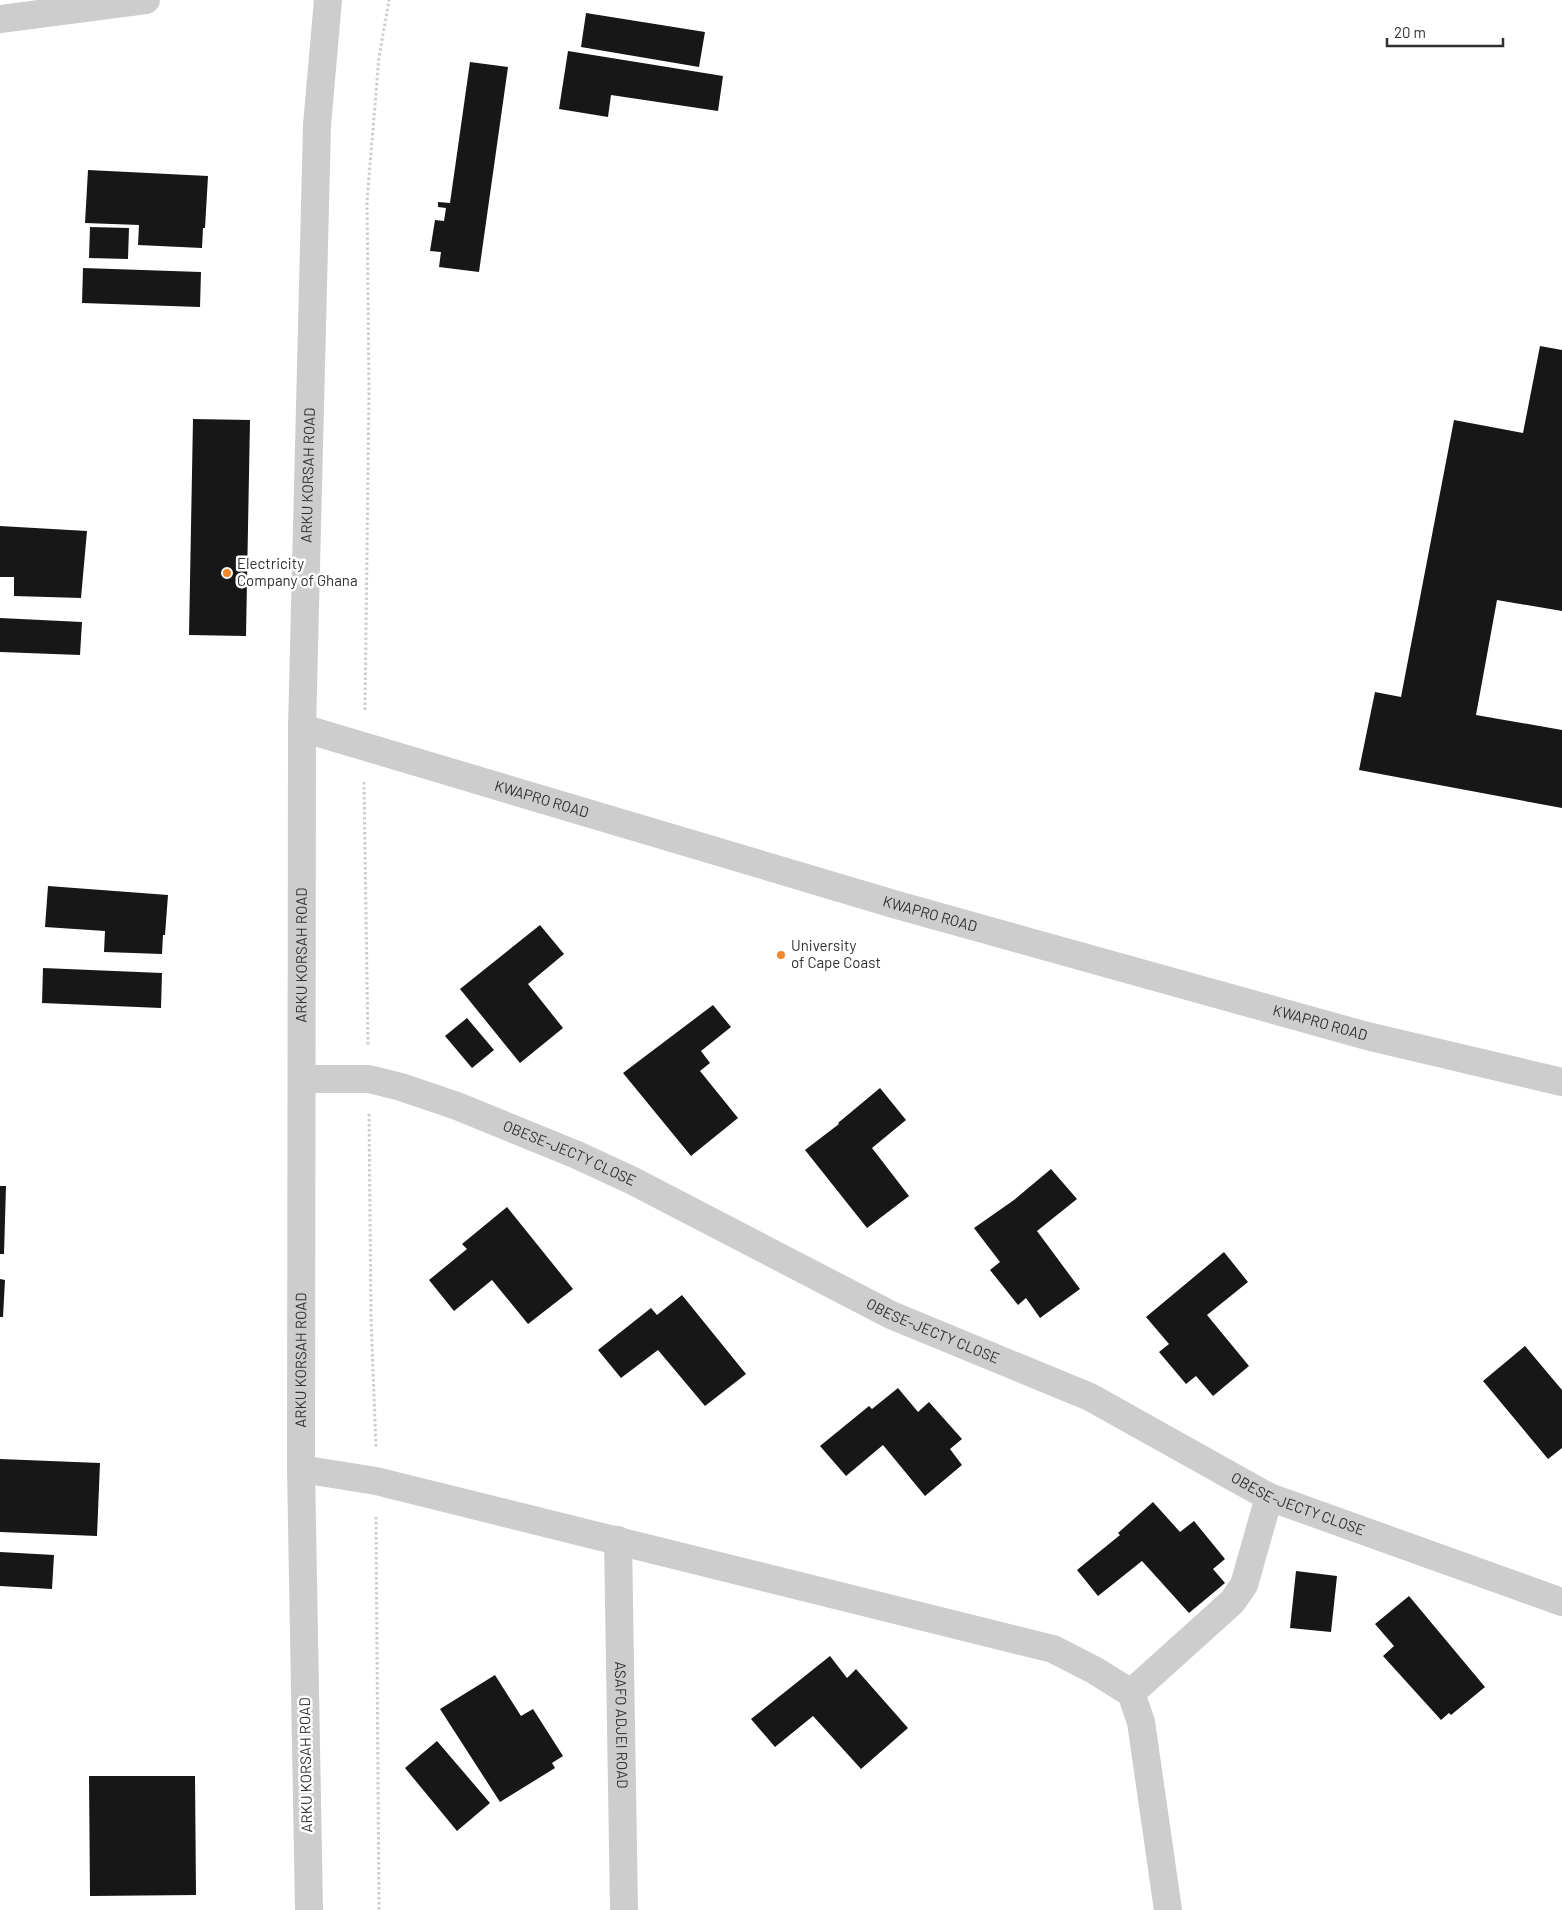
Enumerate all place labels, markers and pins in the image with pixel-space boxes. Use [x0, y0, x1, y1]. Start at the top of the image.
place label: Electricity Company of Ghana [237, 554, 358, 589]
marker: Electricity Company of Ghana [221, 567, 233, 579]
place label: University of Cape Coast [791, 936, 881, 971]
marker: University of Cape Coast [775, 949, 787, 961]

